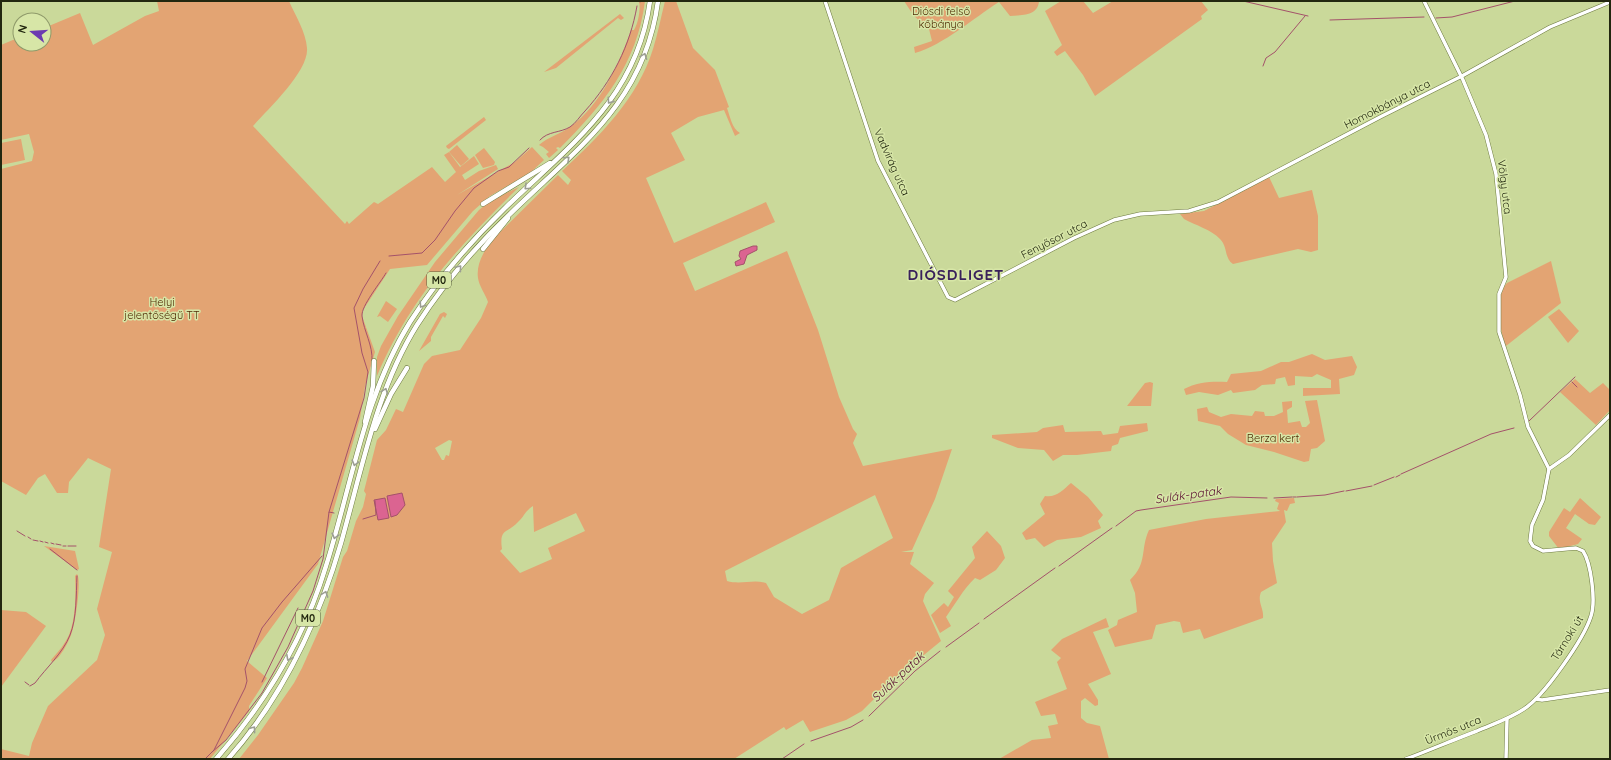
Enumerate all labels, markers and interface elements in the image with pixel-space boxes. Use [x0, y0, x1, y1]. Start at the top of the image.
park label: Diósdi felső kőbánya [912, 4, 970, 31]
north arrow [12, 12, 52, 52]
text: N [15, 23, 30, 35]
one-way arrow [640, 53, 648, 60]
street label: Homokbánya utca [1342, 76, 1432, 132]
one-way arrow [608, 97, 615, 104]
street label: Vadvirág utca [871, 126, 913, 198]
one-way arrow [562, 156, 570, 164]
street label: Völgy utca [1495, 159, 1515, 215]
one-way arrow [524, 183, 532, 190]
street label: Fenyősor utca [1018, 216, 1090, 262]
one-way arrow [454, 265, 461, 272]
district label: DIÓSDLIGET [908, 265, 1004, 284]
road number: M0 [427, 272, 451, 288]
park label: Helyi jelentőségű TT [123, 295, 200, 322]
one-way arrow [419, 301, 426, 308]
one-way arrow [381, 387, 389, 394]
park label: Berza kert [1247, 431, 1299, 445]
one-way arrow [351, 460, 360, 467]
water label: Sulák-patak [1154, 482, 1224, 507]
one-way arrow [331, 533, 340, 540]
one-way arrow [320, 591, 328, 598]
road number: M0 [296, 610, 320, 626]
street label: Tárnoki út [1548, 613, 1587, 663]
water label: Sulák-patak [868, 647, 928, 705]
one-way arrow [286, 653, 294, 661]
street label: Ürmös utca [1423, 712, 1483, 748]
one-way arrow [248, 726, 256, 733]

